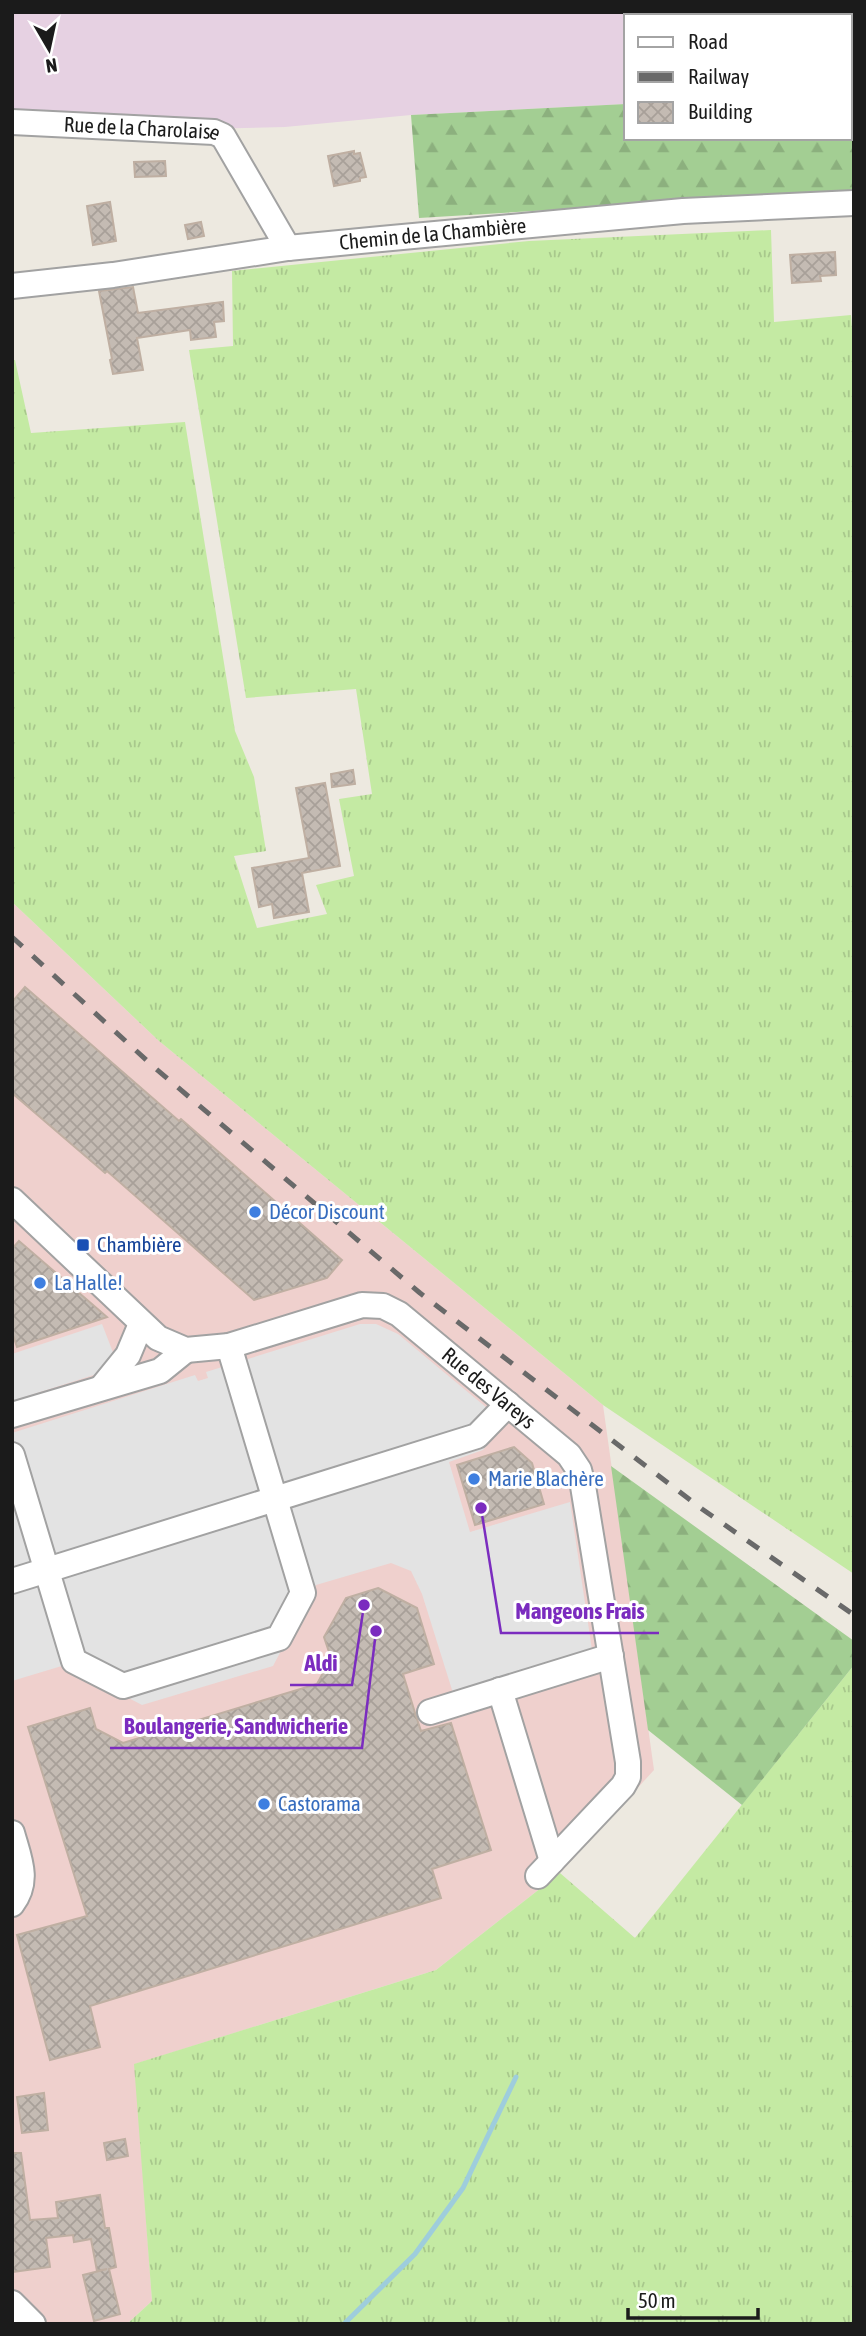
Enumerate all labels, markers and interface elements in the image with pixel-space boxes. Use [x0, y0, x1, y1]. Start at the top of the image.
north arrow [14, 14, 84, 84]
legend [624, 14, 852, 140]
text: Road [688, 29, 728, 53]
text: N [44, 54, 59, 78]
text: Railway [688, 64, 750, 88]
text: Building [688, 99, 752, 123]
street label: Rue de la Charolaise [63, 112, 225, 144]
street label: Chemin de la Chambière [338, 213, 527, 254]
place label: Décor Discount [269, 1199, 385, 1223]
marker: Décor Discount [247, 1204, 263, 1220]
place label: Chambière [97, 1232, 182, 1256]
marker: Chambière [75, 1237, 91, 1253]
place label: La Halle! [54, 1270, 123, 1294]
marker: La Halle! [32, 1275, 48, 1291]
street label: Rue des Vareys [438, 1342, 541, 1433]
place label: Marie Blachère [488, 1466, 604, 1490]
marker: Marie Blachère [466, 1471, 482, 1487]
callout: Mangeons Frais [501, 1589, 659, 1633]
text: Mangeons Frais [515, 1598, 645, 1624]
callout: Aldi [290, 1641, 352, 1685]
text: Aldi [303, 1650, 338, 1676]
callout: Boulangerie, Sandwicherie [110, 1704, 362, 1748]
text: Boulangerie, Sandwicherie [124, 1713, 348, 1739]
place label: Castorama [278, 1791, 361, 1815]
marker: Castorama [256, 1796, 272, 1812]
scale bar [628, 2276, 758, 2320]
text: 50 m [638, 2288, 676, 2312]

